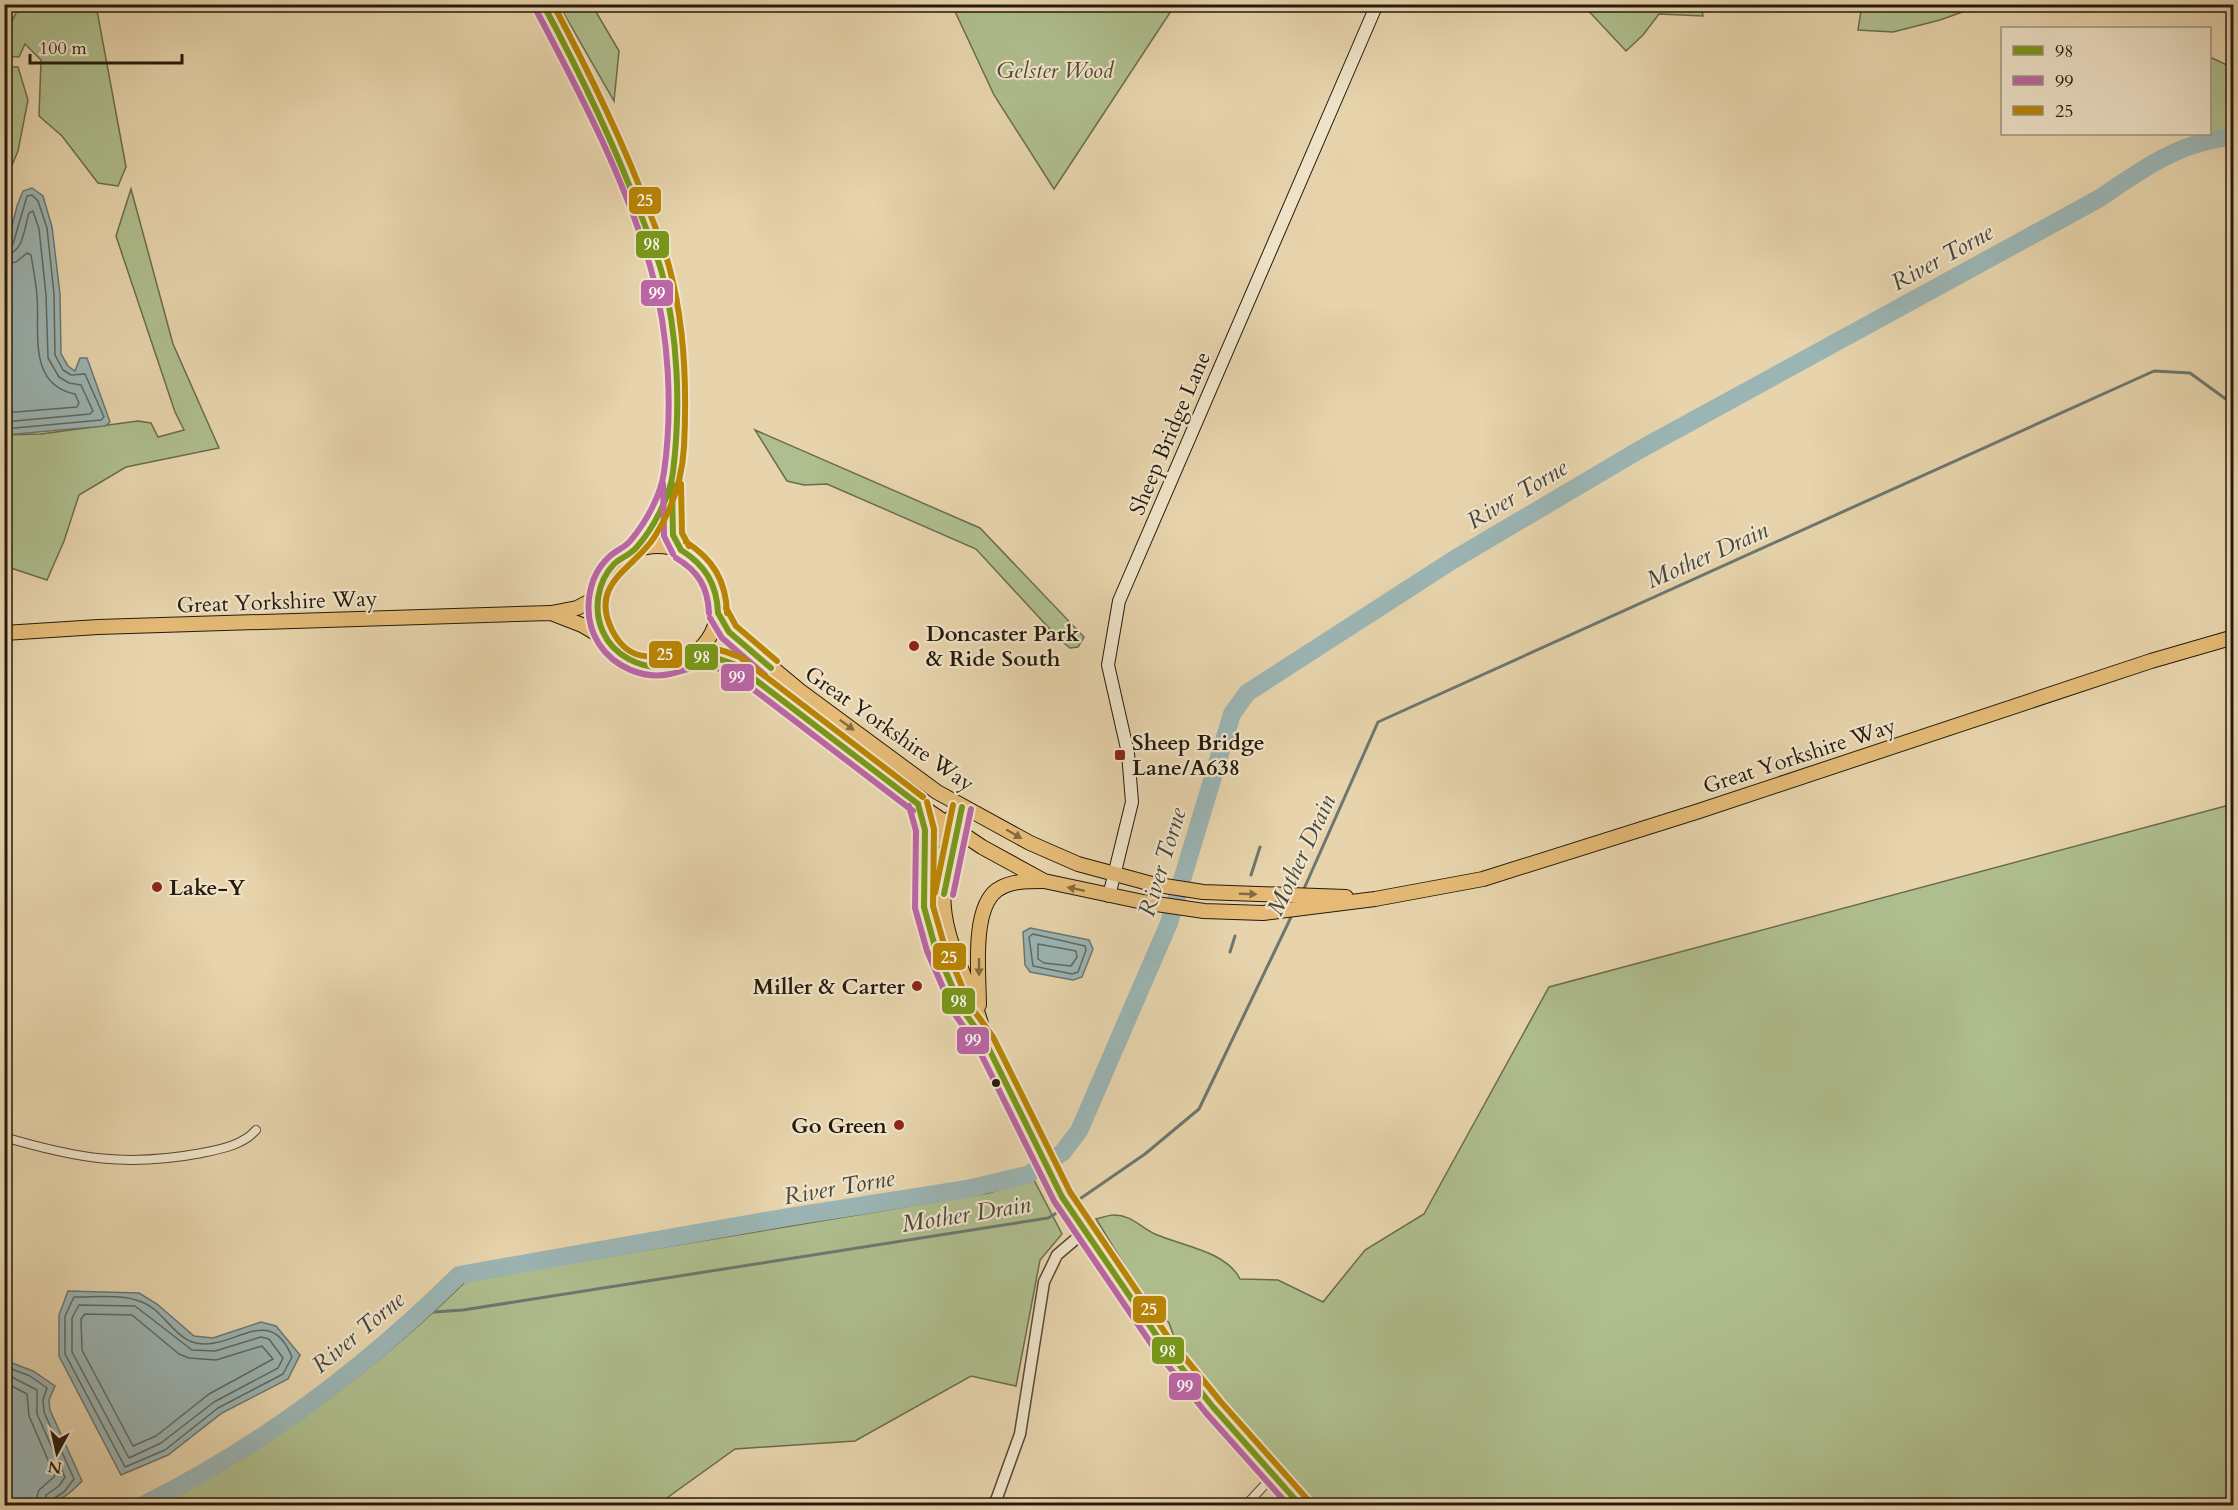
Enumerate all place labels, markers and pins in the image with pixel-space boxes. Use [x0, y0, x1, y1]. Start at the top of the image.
place label: Doncaster Park & Ride South [926, 619, 1080, 674]
marker: Doncaster Park & Ride South [907, 639, 921, 653]
place label: Sheep Bridge Lane/A638 [1132, 728, 1265, 783]
marker: Sheep Bridge Lane/A638 [1113, 748, 1127, 762]
place label: Lake-Y [169, 873, 246, 903]
marker: Lake-Y [150, 880, 164, 894]
place label: Miller & Carter [753, 972, 905, 1002]
marker: Miller & Carter [910, 979, 924, 993]
unlabelled marker [990, 1077, 1002, 1089]
place label: Go Green [791, 1111, 887, 1141]
marker: Go Green [892, 1118, 906, 1132]

